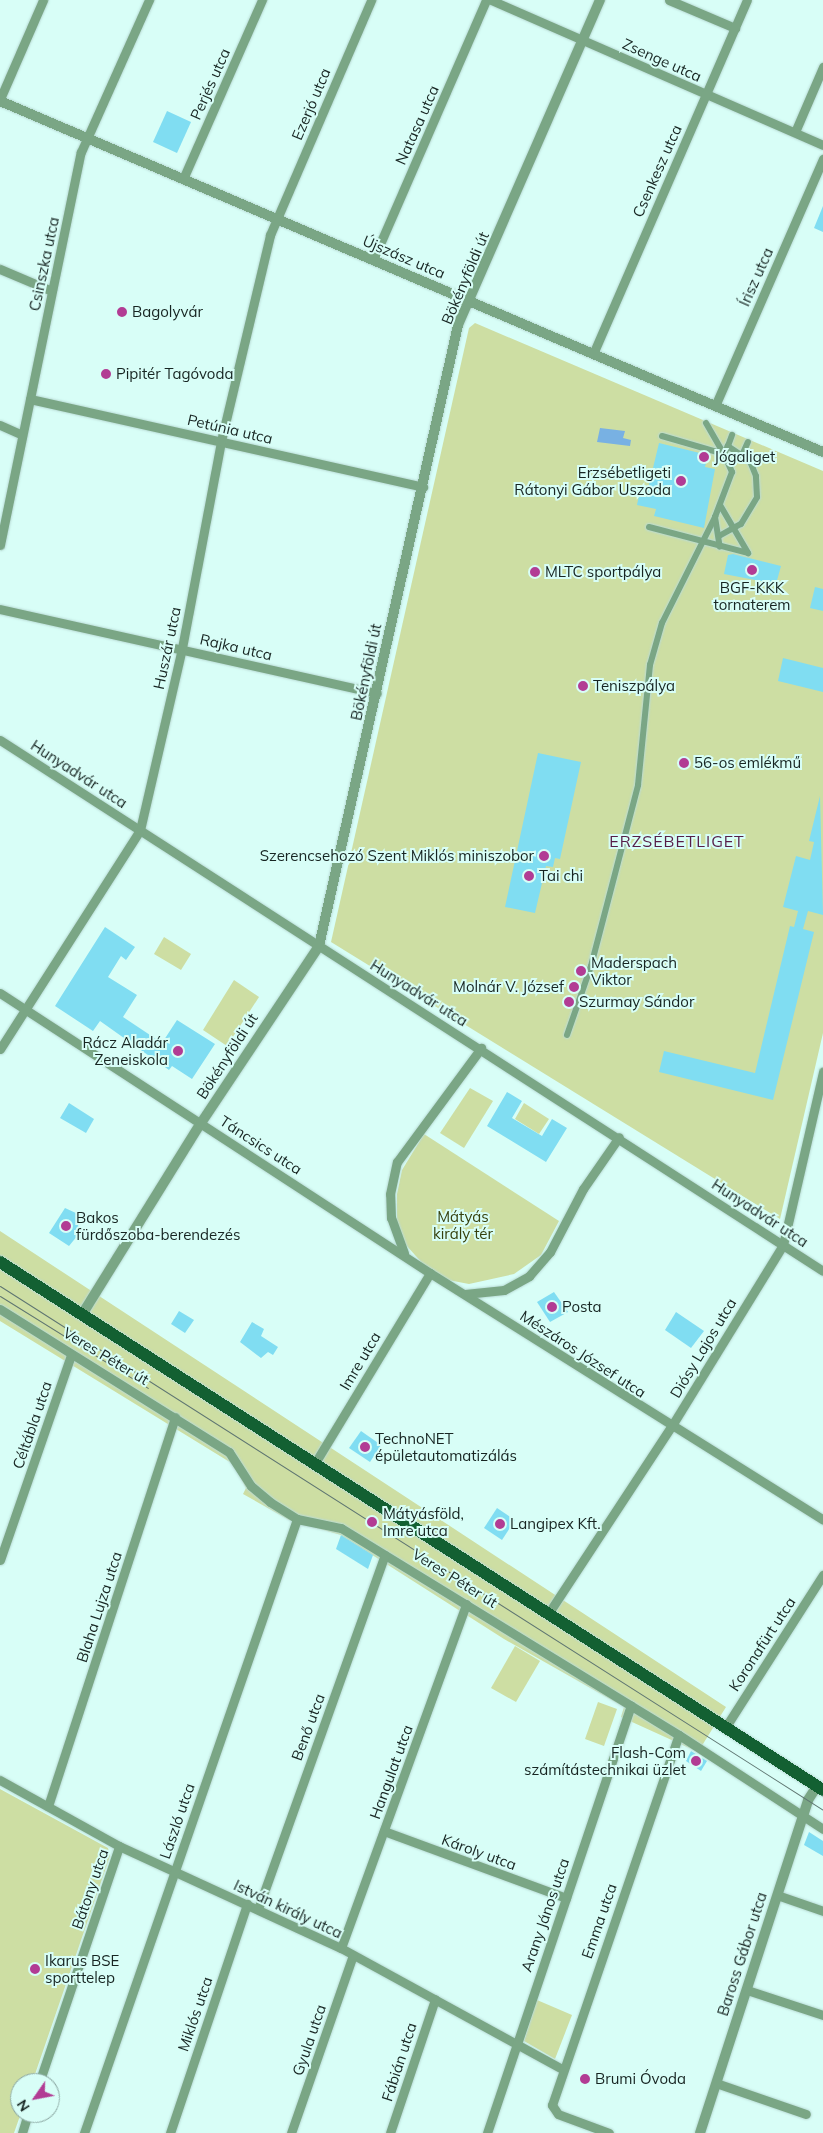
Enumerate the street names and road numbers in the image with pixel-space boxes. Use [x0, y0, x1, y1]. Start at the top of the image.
street label: Zsenge utca [620, 35, 704, 85]
street label: Perjés utca [186, 45, 234, 123]
street label: Ezerjó utca [288, 65, 334, 143]
street label: Natasa utca [391, 83, 443, 167]
street label: Csenkesz utca [629, 122, 685, 220]
street label: Csinszka utca [25, 215, 63, 313]
street label: Bökényföldi út [437, 229, 493, 327]
street label: Újszász utca [360, 232, 448, 282]
street label: Írisz utca [735, 245, 777, 309]
street label: Petúnia utca [186, 410, 274, 448]
street label: Huszár utca [149, 605, 185, 691]
street label: Bökényföldi út [347, 622, 385, 722]
street label: Rajka utca [198, 630, 274, 664]
street label: Hunyadvár utca [27, 736, 131, 812]
street label: Hunyadvár utca [367, 956, 471, 1030]
street label: Bökényföldi út [193, 1010, 261, 1102]
street label: Táncsics utca [217, 1112, 305, 1178]
street label: Hunyadvár utca [708, 1175, 812, 1251]
street label: Diósy Lajos utca [666, 1295, 740, 1401]
street label: Mészáros József utca [517, 1307, 649, 1401]
street label: Veres Péter út [60, 1323, 152, 1389]
street label: Imre utca [336, 1329, 384, 1393]
street label: Céltábla utca [9, 1379, 55, 1471]
street label: Veres Péter út [409, 1545, 501, 1611]
street label: Blaha Lujza utca [73, 1549, 125, 1665]
street label: Koronafürt utca [725, 1594, 799, 1694]
street label: Benő utca [288, 1691, 328, 1763]
street label: Hangulat utca [366, 1722, 416, 1822]
street label: László utca [156, 1781, 198, 1861]
street label: Károly utca [439, 1830, 519, 1874]
street label: Bátony utca [68, 1846, 112, 1932]
street label: Arany János utca [517, 1856, 573, 1974]
street label: István király utca [231, 1876, 345, 1942]
street label: Emma utca [578, 1881, 620, 1961]
street label: Baross Gábor utca [714, 1890, 770, 2018]
street label: Miklós utca [174, 1974, 216, 2054]
street label: Gyula utca [288, 2002, 330, 2078]
street label: Fábián utca [378, 2020, 420, 2104]

